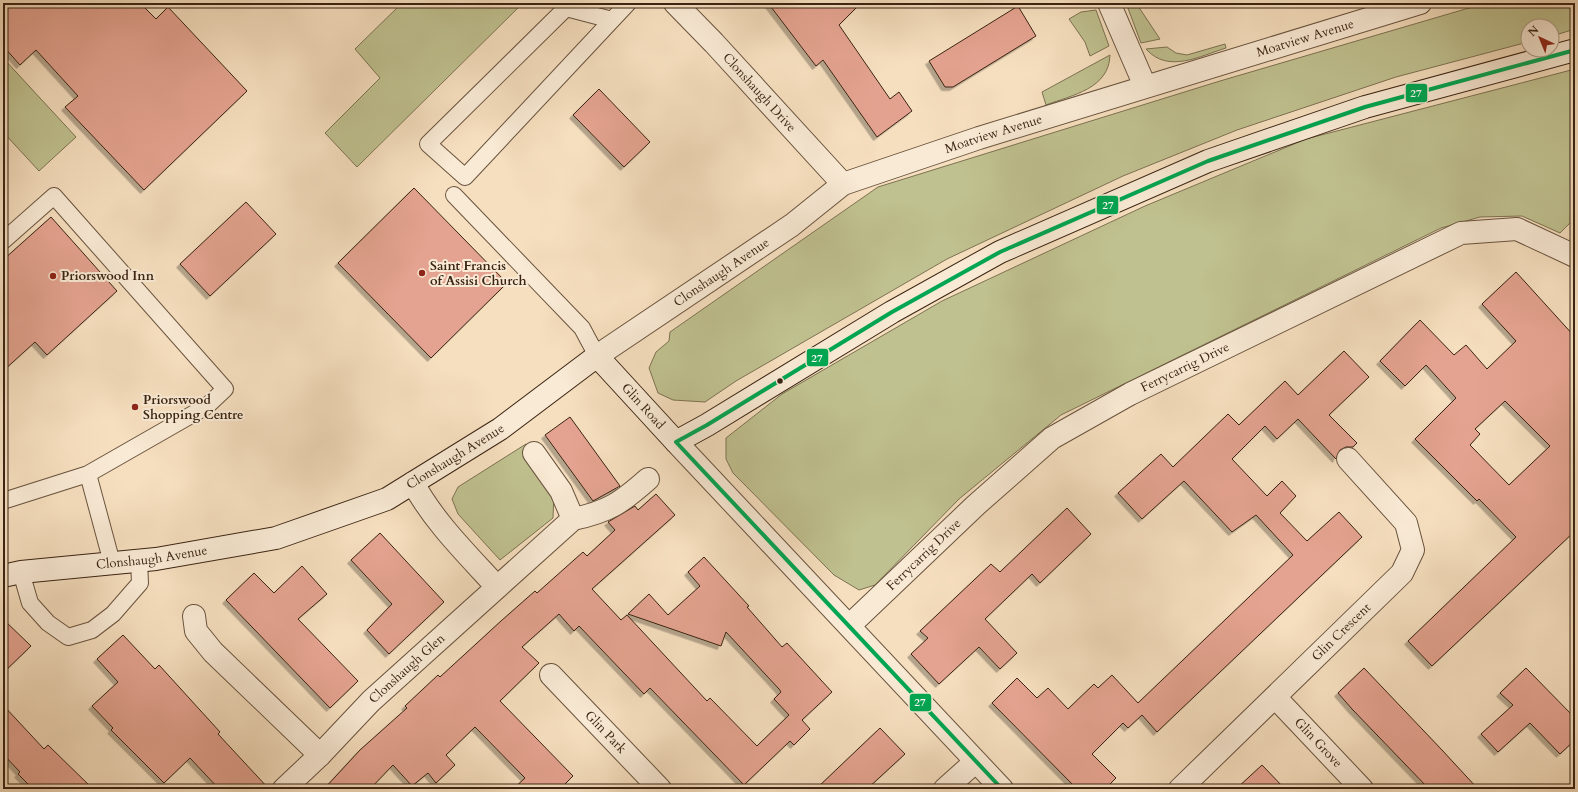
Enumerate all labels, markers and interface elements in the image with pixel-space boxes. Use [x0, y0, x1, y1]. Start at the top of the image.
street label: Moatview Avenue [1254, 15, 1356, 62]
north arrow [1520, 18, 1560, 58]
text: N [1525, 22, 1542, 40]
street label: Clonshaugh Drive [718, 49, 800, 136]
line badge: 27 [1405, 83, 1428, 103]
text: 27 [1410, 86, 1422, 101]
street label: Moatview Avenue [942, 110, 1045, 158]
line badge: 27 [1096, 195, 1119, 215]
text: 27 [1102, 198, 1114, 213]
street label: Clonshaugh Avenue [670, 234, 773, 311]
place label: Saint Francis of Assisi Church [430, 257, 527, 290]
place label: Priorswood Inn [61, 267, 155, 285]
marker: Saint Francis of Assisi Church [417, 268, 427, 278]
marker: Priorswood Inn [48, 271, 58, 281]
street label: Ferrycarrig Drive [1138, 338, 1232, 396]
line badge: 27 [806, 348, 829, 367]
text: 27 [811, 351, 823, 366]
unlabelled marker [775, 376, 785, 386]
street label: Glin Road [617, 379, 669, 433]
place label: Priorswood Shopping Centre [143, 391, 243, 424]
marker: Priorswood Shopping Centre [130, 402, 140, 412]
street label: Clonshaugh Avenue [403, 420, 508, 494]
street label: Ferrycarrig Drive [883, 515, 965, 595]
street label: Clonshaugh Avenue [95, 541, 209, 574]
street label: Glin Crescent [1308, 599, 1375, 665]
street label: Clonshaugh Glen [365, 629, 449, 708]
line badge: 27 [909, 693, 932, 712]
text: 27 [914, 695, 926, 710]
street label: Glin Park [581, 707, 631, 758]
street label: Glin Grove [1290, 714, 1346, 772]

